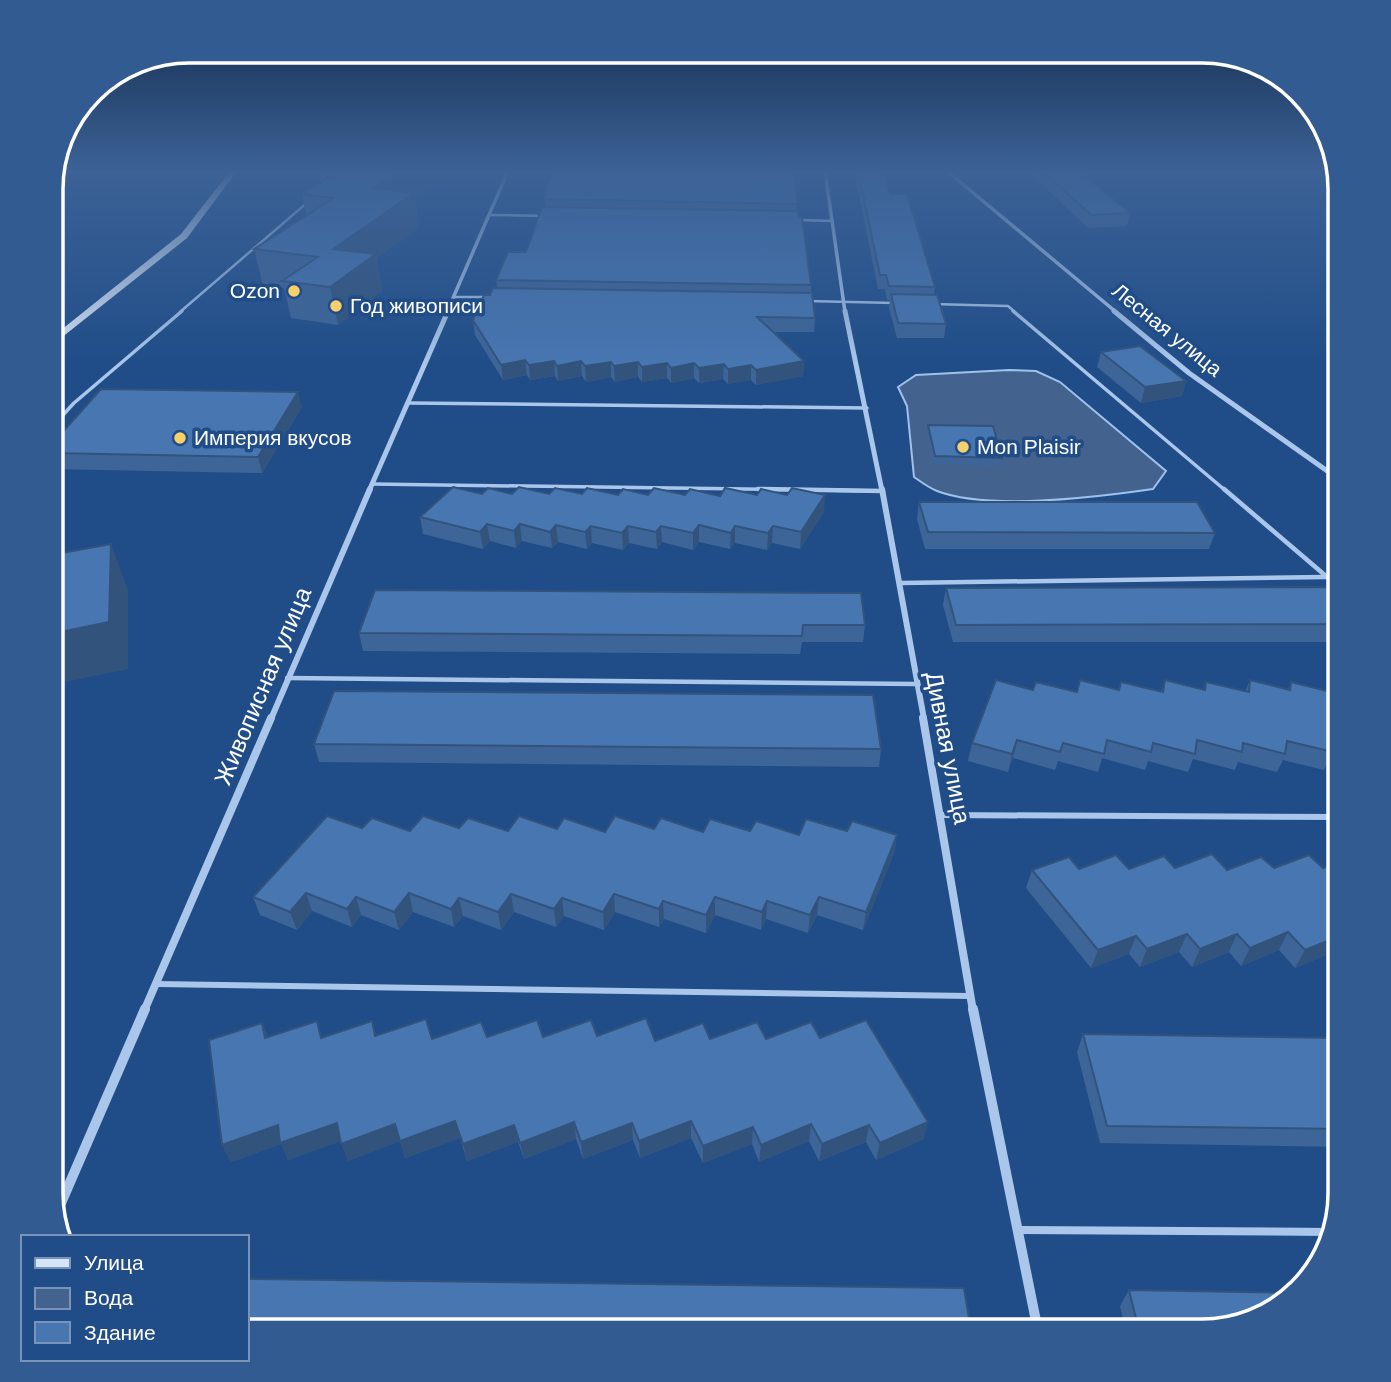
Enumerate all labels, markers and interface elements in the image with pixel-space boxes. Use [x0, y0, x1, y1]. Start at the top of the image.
street label: Лесная улица [1108, 278, 1227, 381]
place label: Ozon [230, 279, 280, 302]
marker: Ozon [286, 283, 302, 299]
place label: Год живописи [350, 294, 483, 317]
marker: Год живописи [328, 298, 344, 314]
place label: Империя вкусов [194, 426, 352, 449]
marker: Империя вкусов [172, 430, 188, 446]
place label: Mon Plaisir [977, 435, 1081, 458]
marker: Mon Plaisir [955, 439, 971, 455]
street label: Живописная улица [209, 582, 317, 789]
street label: Дивная улица [920, 669, 977, 827]
legend [21, 1235, 248, 1361]
text: Улица [84, 1251, 144, 1274]
text: Вода [84, 1286, 133, 1309]
text: Здание [84, 1321, 156, 1344]

